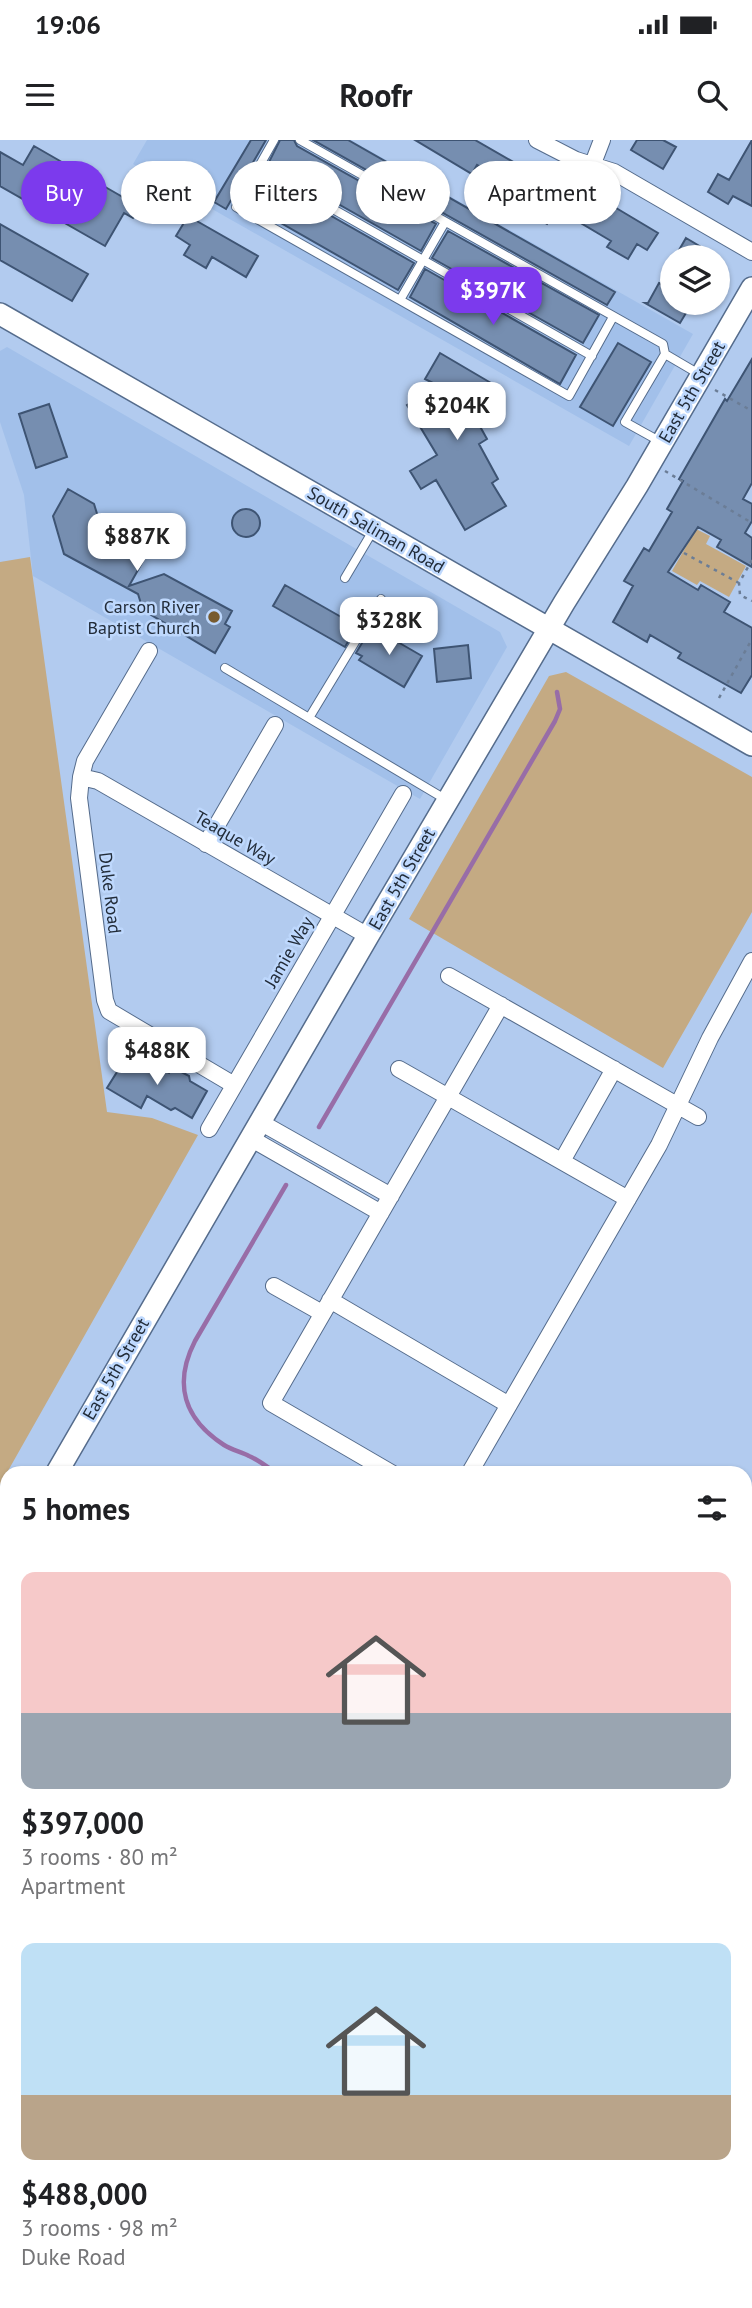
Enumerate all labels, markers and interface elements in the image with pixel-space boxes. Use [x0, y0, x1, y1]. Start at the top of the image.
text: 19:06 [35, 8, 101, 41]
text: Roofr [339, 74, 413, 116]
icon: menu [21, 76, 59, 114]
icon: search [693, 76, 731, 114]
chip: Buy [21, 161, 107, 224]
chip: Rent [121, 161, 216, 224]
chip: Filters [230, 161, 342, 224]
chip: New [356, 161, 450, 224]
chip: Apartment [464, 161, 621, 224]
map controls [660, 245, 730, 315]
button: layers [660, 245, 730, 315]
pin: $397K [444, 268, 542, 327]
text: $397K [460, 275, 526, 304]
street label: East 5th Street [653, 337, 730, 447]
pin: $204K [408, 383, 506, 442]
text: $204K [424, 390, 490, 419]
street label: South Saliman Road [304, 481, 449, 578]
pin: $887K [88, 514, 186, 573]
text: $887K [104, 521, 170, 550]
place label: Carson River Baptist Church [88, 595, 200, 639]
pin: $328K [340, 598, 438, 657]
text: $328K [356, 605, 422, 634]
marker: Carson River Baptist Church [206, 609, 222, 625]
street label: Teaque Way [190, 805, 281, 870]
street label: East 5th Street [363, 824, 440, 934]
street label: Duke Road [94, 851, 127, 935]
street label: Jamie Way [258, 911, 319, 992]
pin: $488K [108, 1028, 206, 1087]
text: $488K [124, 1035, 190, 1064]
street label: East 5th Street [77, 1314, 154, 1424]
text: 5 homes [21, 1489, 130, 1528]
icon: filters [693, 1489, 731, 1527]
icon: home [313, 1617, 439, 1743]
text: $397,000 [21, 1803, 144, 1842]
text: 3 rooms · 80 m² [21, 1842, 178, 1871]
text: Apartment [21, 1871, 125, 1900]
icon: home [313, 1988, 439, 2114]
text: $488,000 [21, 2174, 148, 2213]
text: 3 rooms · 98 m² [21, 2213, 178, 2242]
text: Duke Road [21, 2242, 126, 2271]

